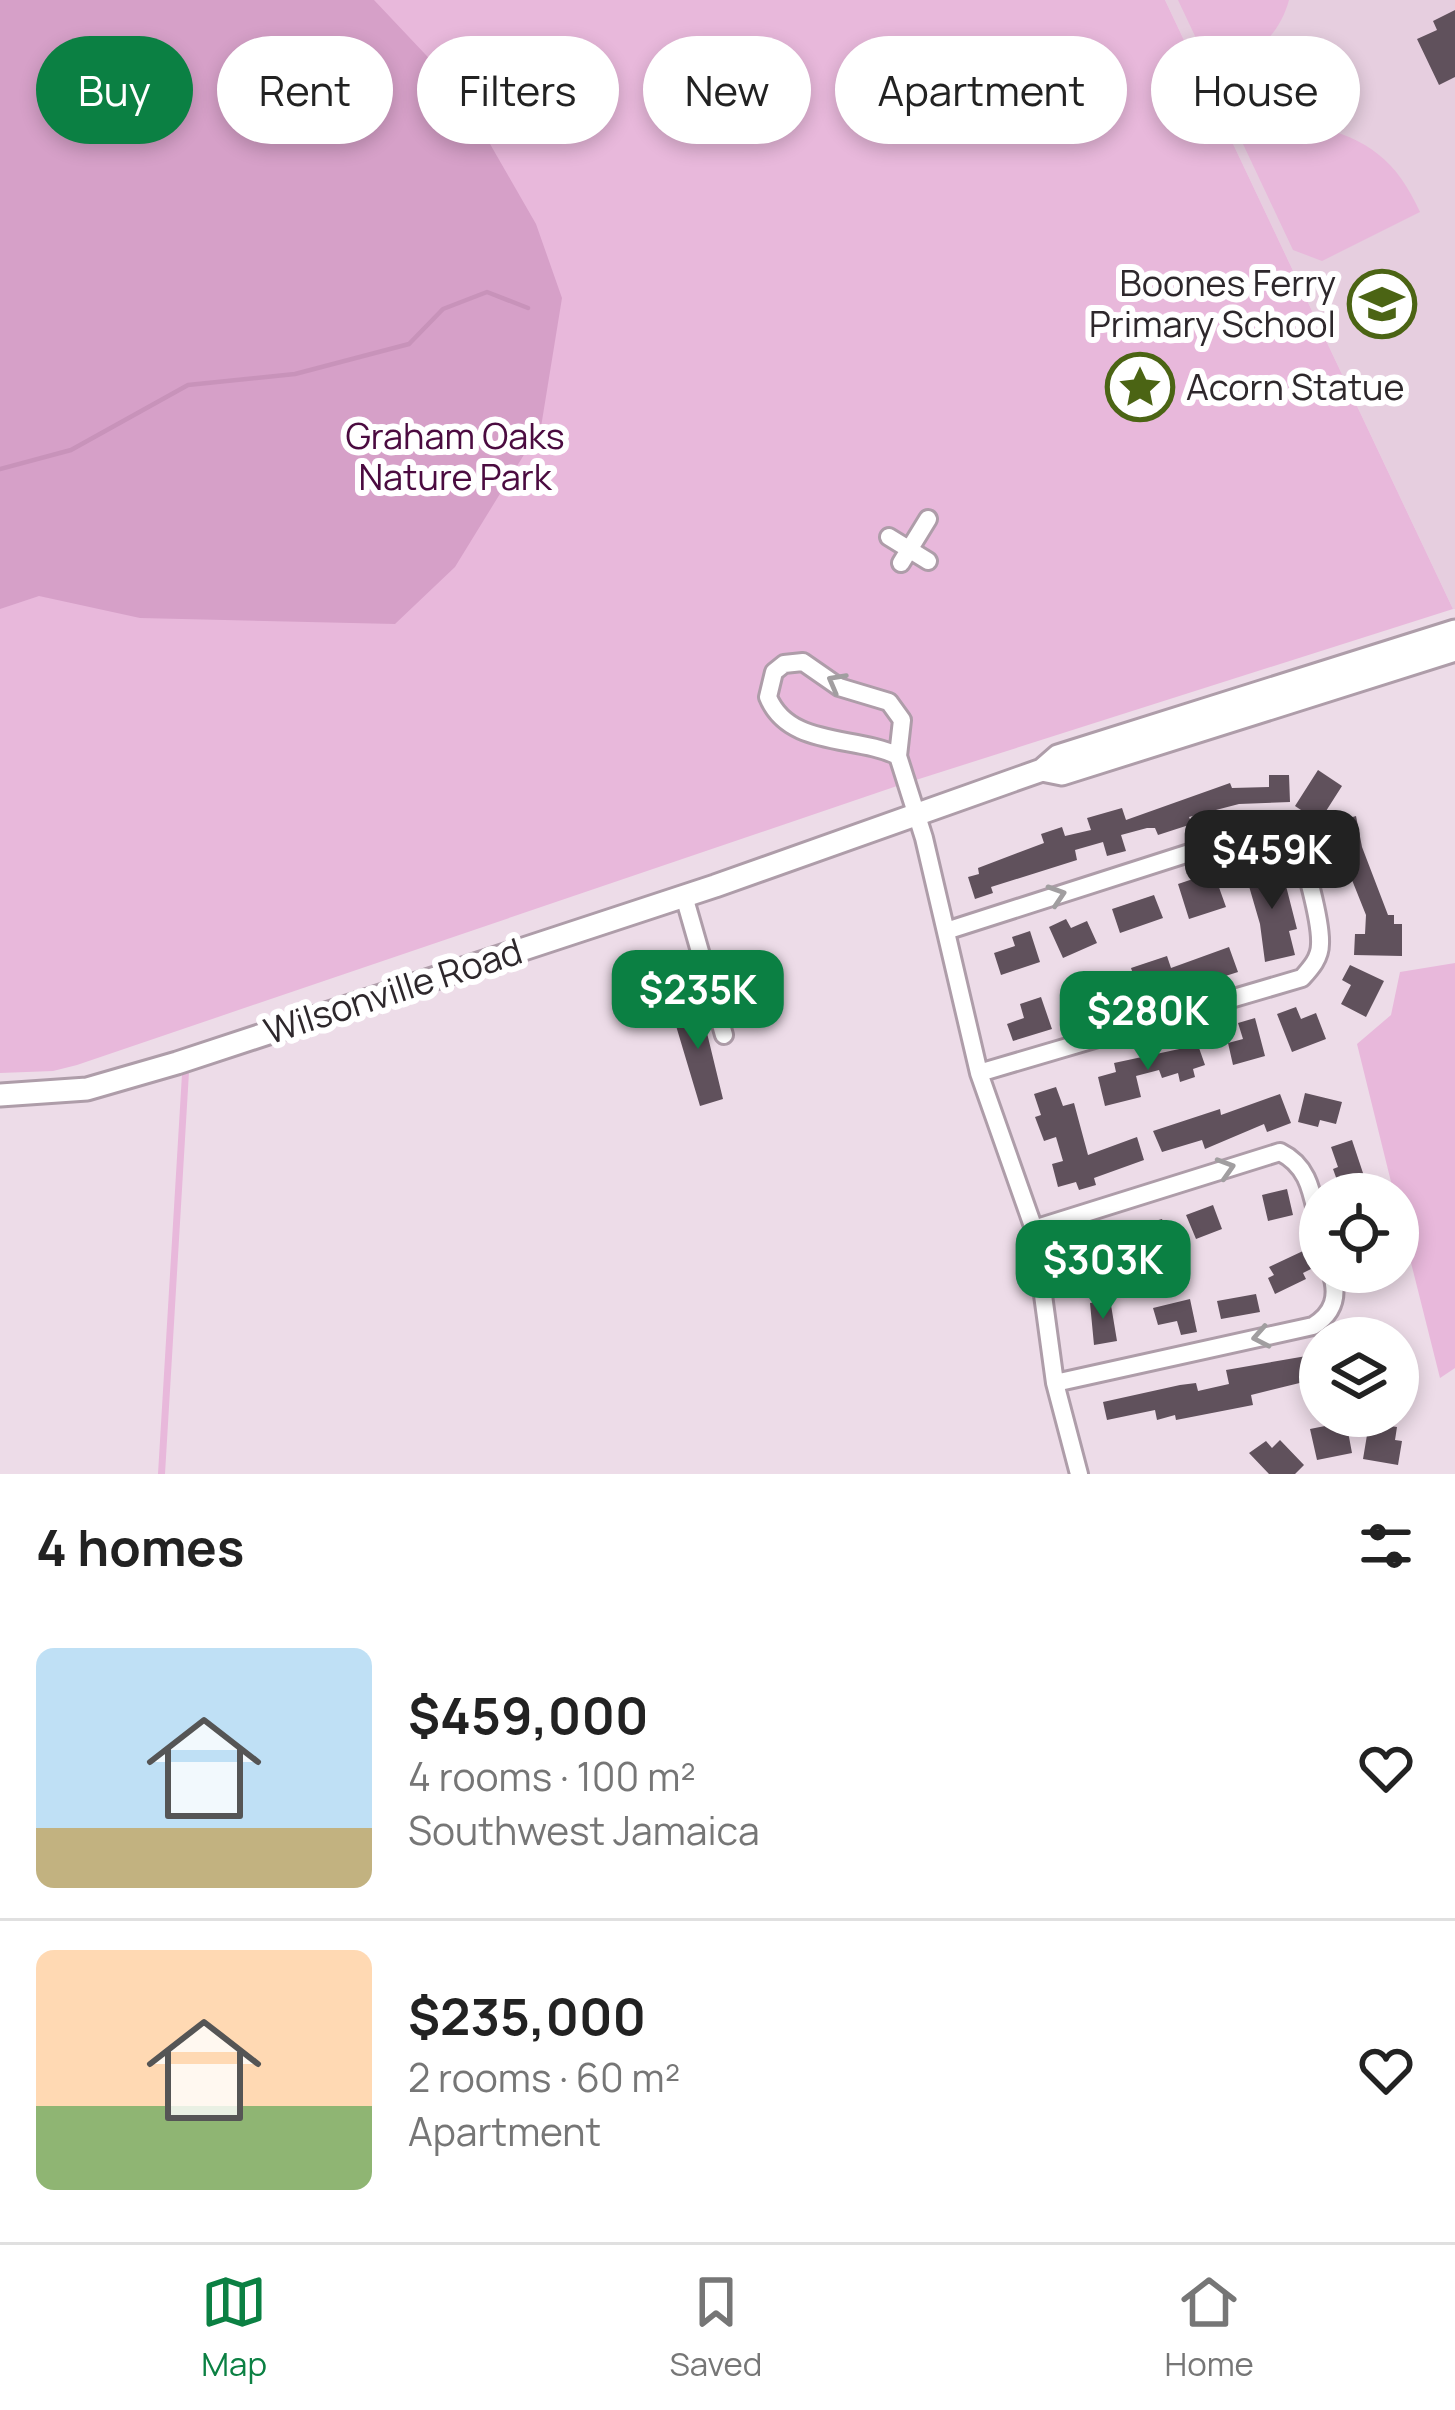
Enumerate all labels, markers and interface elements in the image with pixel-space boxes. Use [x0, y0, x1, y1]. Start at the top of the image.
chip: Buy [36, 36, 193, 144]
chip: Rent [217, 36, 393, 144]
chip: Filters [417, 36, 619, 144]
chip: New [643, 36, 811, 144]
chip: Apartment [835, 36, 1127, 144]
chip: House [1151, 36, 1360, 144]
place label: Boones Ferry Primary School [1089, 258, 1336, 348]
school or university icon: Boones Ferry Primary School [1347, 269, 1417, 339]
place icon: Acorn Statue [1105, 352, 1175, 422]
place label: Acorn Statue [1186, 362, 1405, 411]
park label: Graham Oaks Nature Park [345, 411, 565, 501]
one-way arrow [827, 673, 849, 696]
pin: $459K [1188, 810, 1356, 912]
text: $459K [1212, 822, 1332, 876]
one-way arrow [1046, 884, 1067, 909]
street label: Wilsonville Road [258, 926, 528, 1055]
pin: $235K [614, 950, 782, 1052]
text: $235K [639, 962, 757, 1016]
pin: $280K [1064, 971, 1232, 1073]
text: $280K [1087, 983, 1209, 1037]
one-way arrow [1215, 1158, 1236, 1183]
map controls [1299, 1173, 1419, 1437]
button: locate [1299, 1173, 1419, 1293]
pin: $303K [1019, 1220, 1187, 1322]
text: $303K [1043, 1232, 1163, 1286]
button: layers [1299, 1317, 1419, 1437]
one-way arrow [1251, 1323, 1271, 1349]
text: 4 homes [36, 1512, 244, 1581]
icon: filters [1353, 1513, 1419, 1579]
text: $459,000 [408, 1680, 649, 1749]
icon: home [132, 1696, 276, 1840]
icon: heart [1353, 1735, 1419, 1801]
text: 4 rooms · 100 m² [408, 1749, 696, 1803]
text: Southwest Jamaica [408, 1803, 760, 1857]
text: $235,000 [408, 1981, 646, 2050]
icon: home [132, 1998, 276, 2142]
icon: heart [1353, 2037, 1419, 2103]
text: 2 rooms · 60 m² [408, 2050, 680, 2104]
text: Apartment [408, 2104, 601, 2158]
tab: Map [201, 2269, 267, 2386]
tab: Saved [669, 2269, 762, 2386]
tab: Home [1165, 2269, 1254, 2386]

